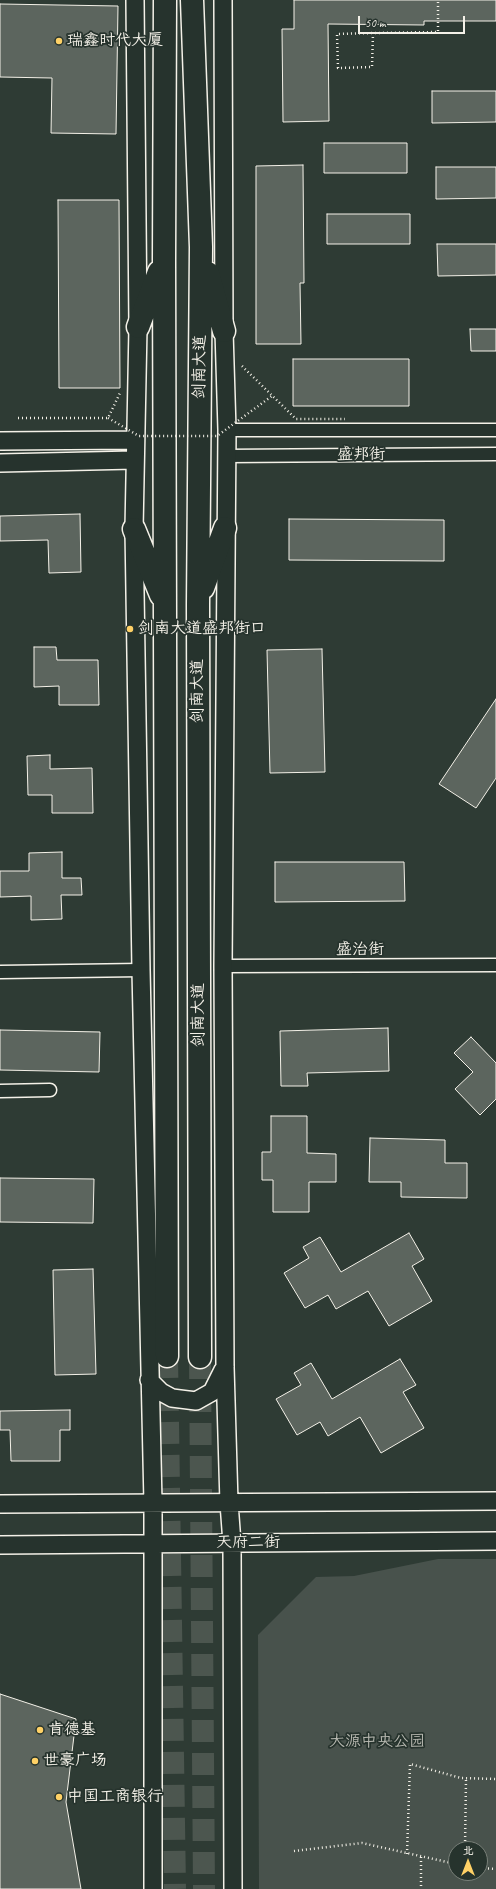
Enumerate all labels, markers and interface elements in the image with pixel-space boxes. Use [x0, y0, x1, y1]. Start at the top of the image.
scale bar [360, 8, 467, 34]
text: 50 m [365, 15, 385, 31]
place label: 瑞鑫时代大厦 [67, 31, 163, 51]
marker: 瑞鑫时代大厦 [54, 36, 64, 46]
street label: 剑南大道 [190, 335, 210, 399]
street label: 盛邦街 [337, 445, 385, 465]
place label: 剑南大道盛邦街口 [138, 619, 266, 639]
marker: 剑南大道盛邦街口 [125, 624, 135, 634]
street label: 剑南大道 [188, 659, 208, 723]
street label: 盛治街 [336, 940, 384, 960]
street label: 剑南大道 [189, 983, 209, 1047]
street label: 天府二街 [216, 1533, 280, 1553]
place label: 肯德基 [48, 1720, 96, 1740]
marker: 肯德基 [35, 1725, 45, 1735]
park label: 大源中央公园 [329, 1732, 425, 1752]
place label: 世豪广场 [43, 1751, 107, 1771]
marker: 世豪广场 [30, 1756, 40, 1766]
place label: 中国工商银行 [67, 1787, 163, 1807]
marker: 中国工商银行 [54, 1792, 64, 1802]
north arrow [448, 1841, 488, 1881]
text: 北 [463, 1843, 474, 1857]

